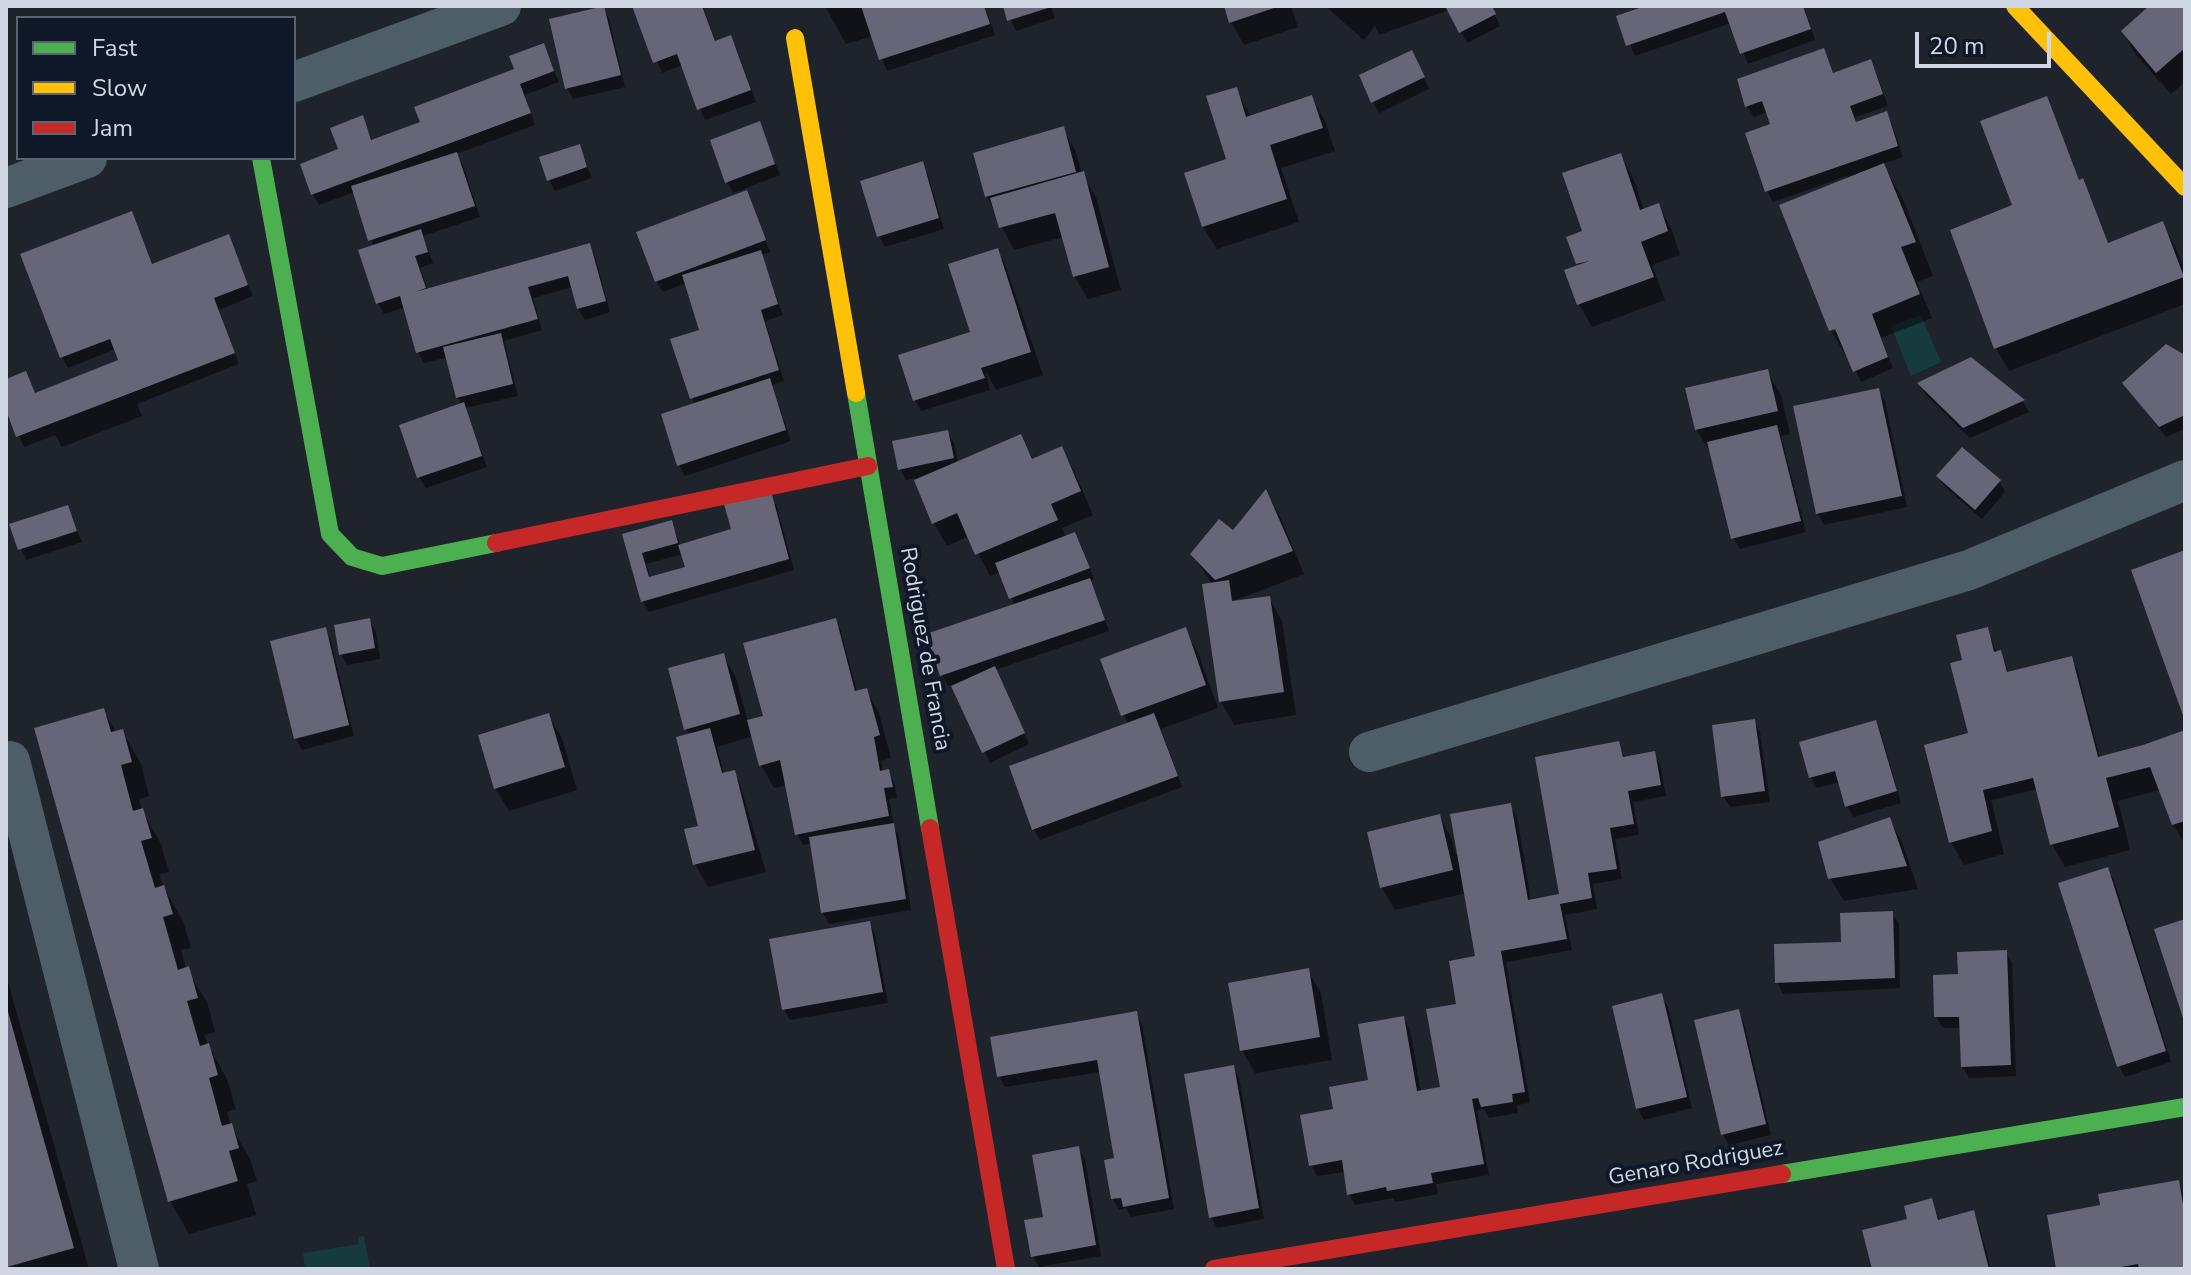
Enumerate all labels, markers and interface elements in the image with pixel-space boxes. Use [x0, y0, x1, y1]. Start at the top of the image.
legend [16, 16, 296, 160]
scale bar [1919, 16, 2055, 66]
text: 20 m [1929, 30, 1985, 62]
text: Fast [92, 32, 137, 64]
text: Slow [92, 72, 147, 104]
text: Jam [92, 112, 133, 144]
street label: Rodriguez de Francia [893, 545, 955, 753]
street label: Genaro Rodriguez [1607, 1136, 1785, 1192]

